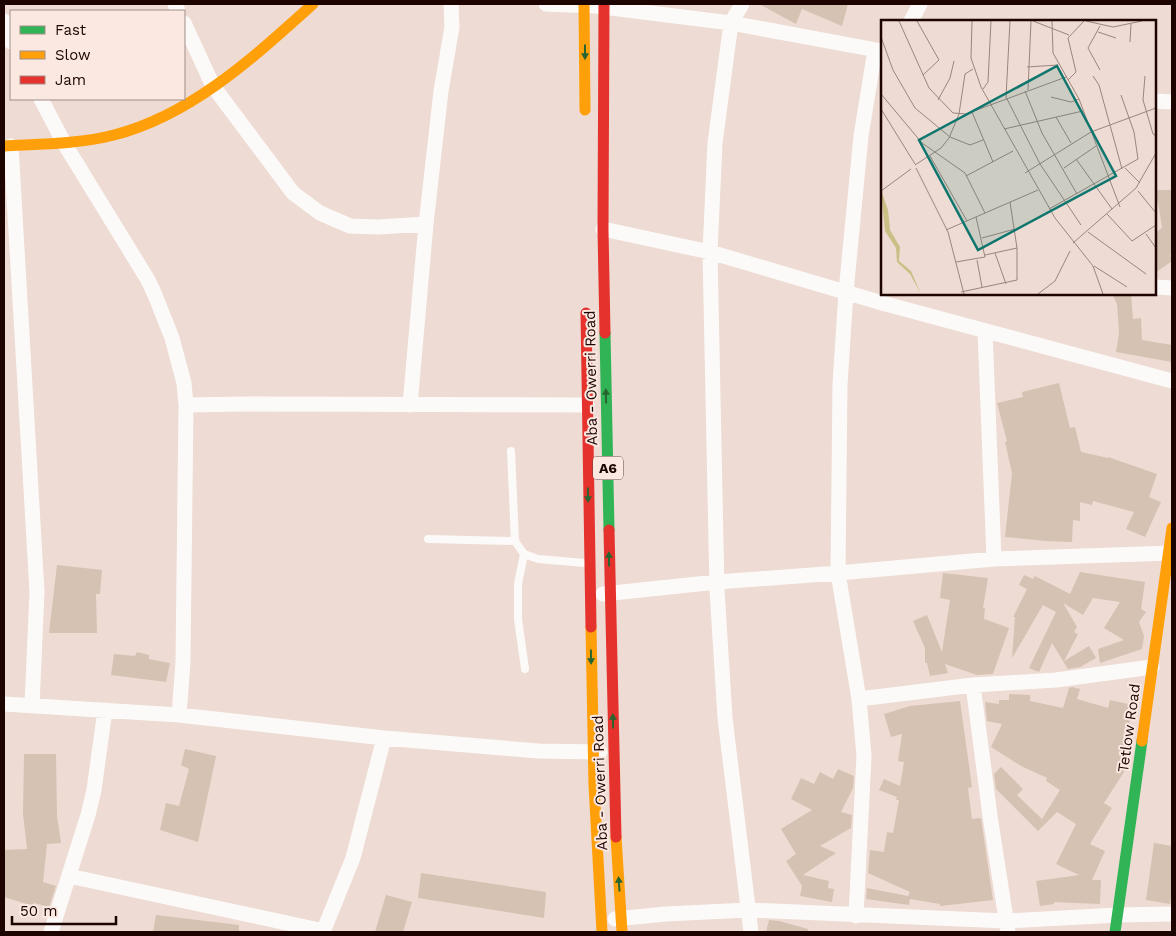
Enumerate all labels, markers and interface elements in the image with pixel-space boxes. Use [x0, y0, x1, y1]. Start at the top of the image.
legend [10, 10, 185, 100]
inset map [881, 20, 1156, 295]
text: Fast [55, 21, 87, 39]
one-way arrow [581, 45, 589, 61]
text: Slow [55, 46, 91, 64]
text: Jam [55, 71, 86, 89]
street label: Aba - Owerri Road [581, 310, 601, 446]
one-way arrow [602, 388, 610, 404]
road number: A6 [593, 456, 623, 479]
one-way arrow [584, 487, 592, 503]
one-way arrow [605, 551, 613, 567]
one-way arrow [587, 650, 595, 666]
street label: Tetlow Road [1114, 682, 1144, 774]
one-way arrow [609, 713, 617, 729]
street label: Aba - Owerri Road [589, 715, 611, 851]
one-way arrow [614, 875, 622, 891]
scale bar [12, 894, 116, 926]
text: 50 m [20, 902, 57, 920]

